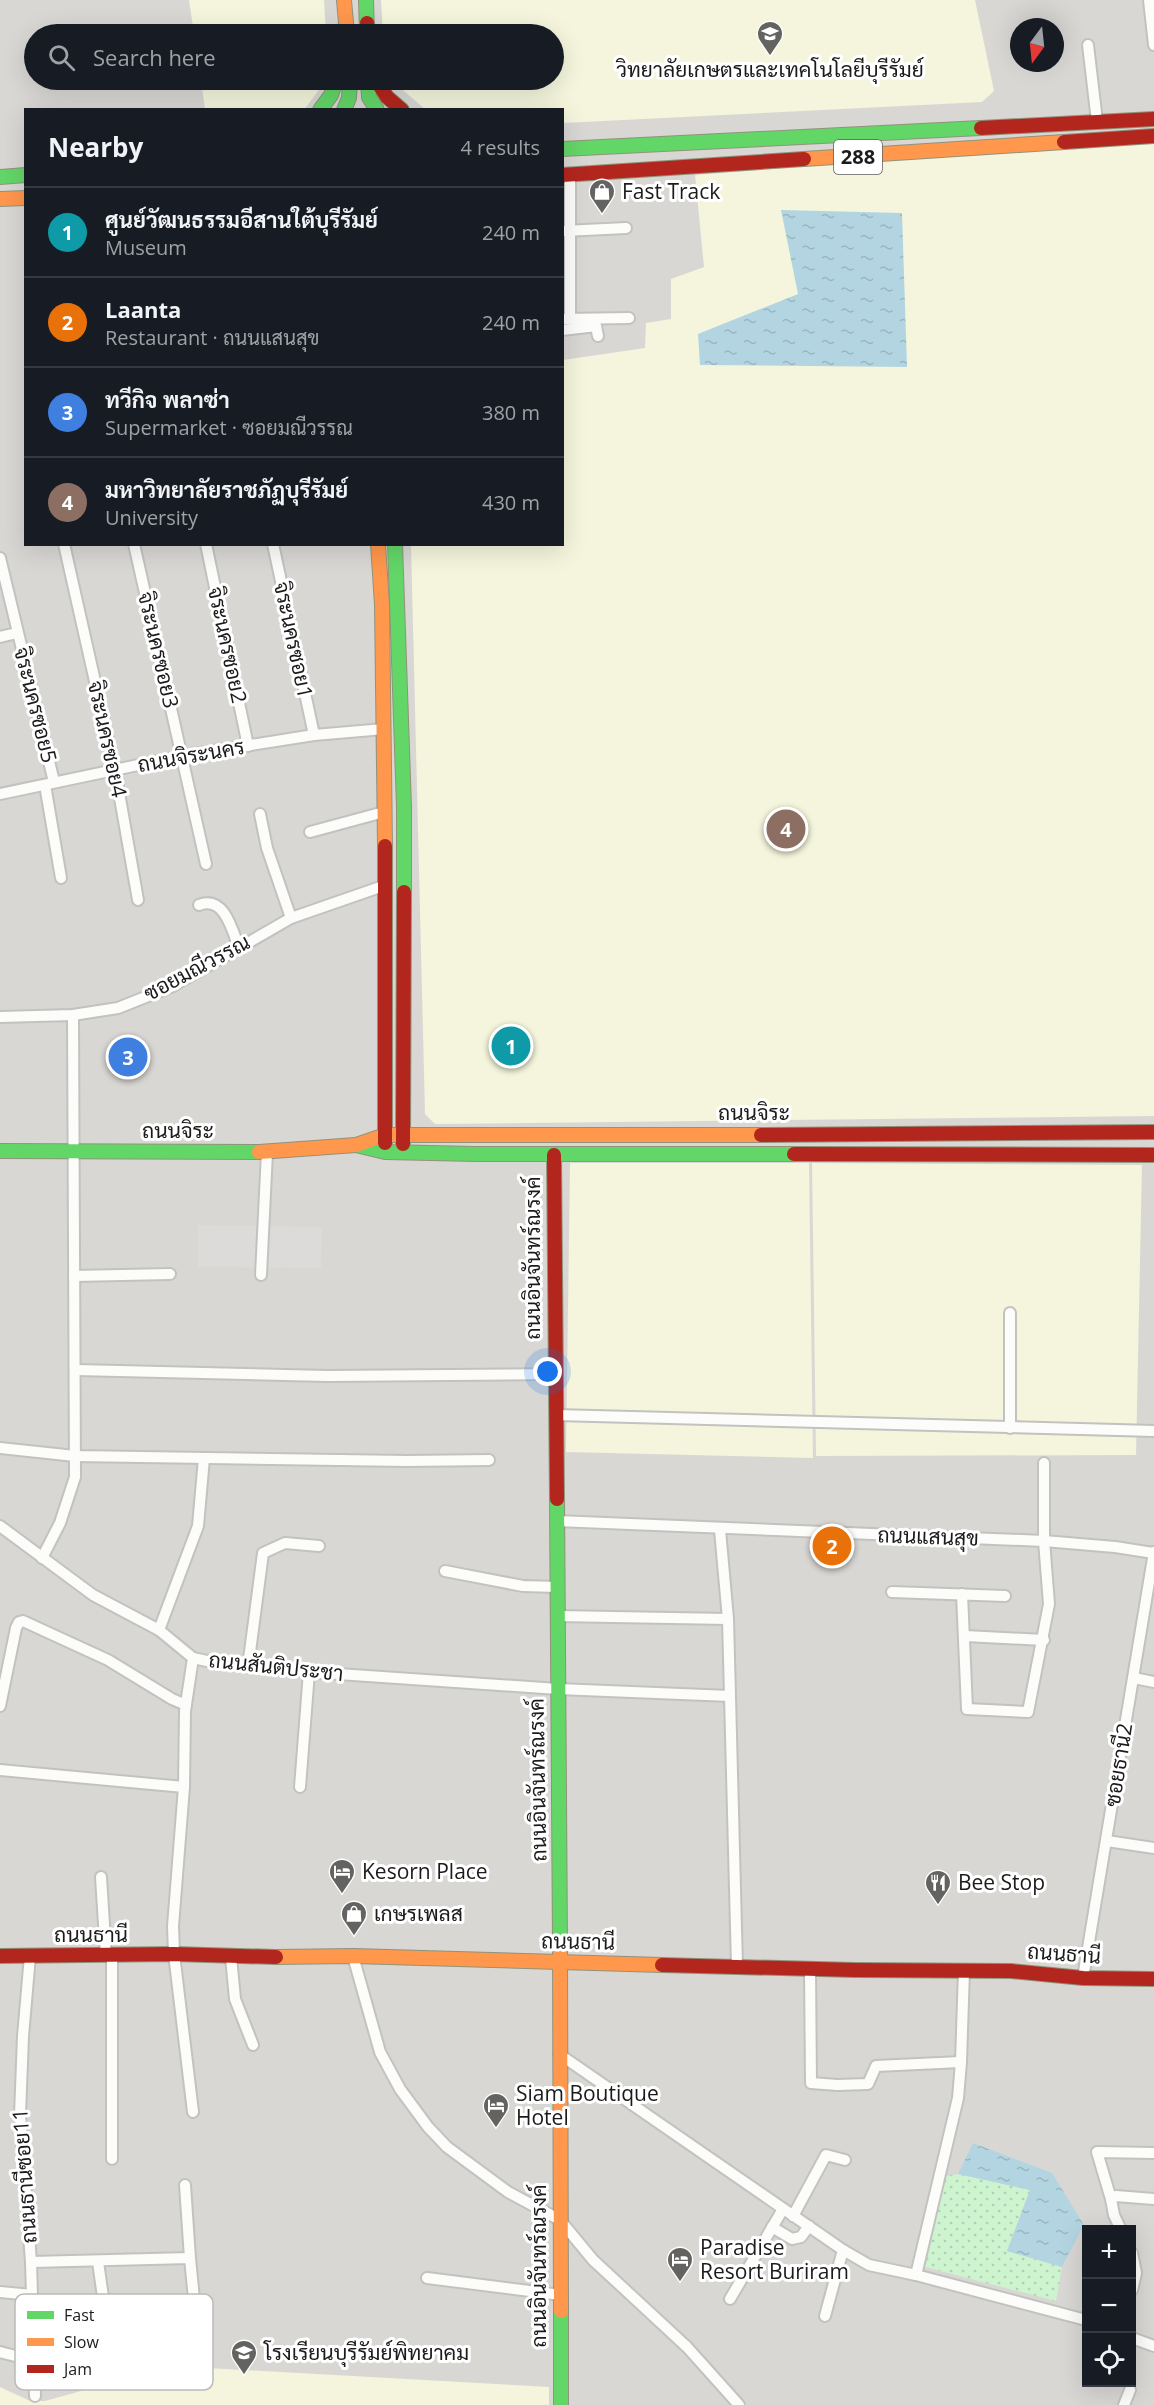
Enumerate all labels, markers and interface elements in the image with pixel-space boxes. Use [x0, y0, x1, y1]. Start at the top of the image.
north arrow [1010, 18, 1064, 72]
school or university icon: วิทยาลัยเกษตรและเทคโนโลยีบุรีรัมย์ [755, 19, 785, 57]
search box [24, 24, 564, 90]
icon: search [45, 41, 78, 74]
text: Search here [93, 42, 216, 72]
place label: วิทยาลัยเกษตรและเทคโนโลยีบุรีรัมย์ [616, 55, 924, 84]
text: Nearby [48, 129, 143, 165]
text: 4 results [460, 134, 540, 161]
road number: 288 [834, 140, 882, 174]
shop icon: Fast Track [587, 177, 617, 215]
place label: Fast Track [622, 177, 720, 205]
text: ศูนย์วัฒนธรรมอีสานใต้บุรีรัมย์ [105, 204, 378, 234]
text: 1 [62, 219, 73, 246]
text: 240 m [482, 219, 540, 246]
text: Museum [105, 234, 187, 261]
text: Laanta [105, 294, 181, 324]
text: 2 [62, 309, 73, 336]
text: 240 m [482, 309, 540, 336]
text: Restaurant · ถนนแสนสุข [105, 324, 319, 351]
text: ทวีกิจ พลาซ่า [105, 384, 230, 414]
text: 3 [62, 399, 73, 426]
text: 380 m [482, 399, 540, 426]
text: Supermarket · ซอยมณีวรรณ [105, 414, 353, 441]
text: มหาวิทยาลัยราชภัฏบุรีรัมย์ [105, 474, 348, 504]
text: 4 [62, 489, 73, 516]
text: 430 m [482, 489, 540, 516]
text: University [105, 504, 198, 531]
street label: จิระนครซอย1 [268, 579, 320, 701]
street label: จิระนครซอย2 [202, 584, 254, 706]
street label: จิระนครซอย3 [132, 589, 186, 711]
street label: จิระนครซอย5 [8, 644, 64, 766]
street label: จิระนครซอย4 [82, 678, 134, 800]
street label: ถนนจิระนคร [135, 732, 247, 778]
pin: 4 [766, 806, 806, 852]
street label: ซอยมณีวรรณ [139, 927, 254, 1007]
pin: 1 [492, 1024, 530, 1068]
pin: 3 [108, 1034, 148, 1080]
street label: ถนนจิระ [718, 1098, 790, 1126]
street label: ถนนจิระ [142, 1116, 214, 1144]
street label: ถนนอินจันทร์ณรงค์ [518, 1176, 546, 1340]
your location [533, 1357, 562, 1386]
street label: ถนนแสนสุข [877, 1520, 979, 1553]
pin: 2 [812, 1524, 852, 1568]
street label: ถนนสันติประชา [207, 1645, 345, 1687]
street label: ถนนอินจันทร์ณรงค์ [522, 1698, 552, 1862]
street label: ซอยธานี2 [1098, 1721, 1138, 1809]
hotel icon: Kesorn Place [327, 1857, 357, 1895]
place label: Kesorn Place [362, 1857, 488, 1885]
restaurant icon: Bee Stop [923, 1868, 953, 1906]
place label: Bee Stop [958, 1868, 1045, 1896]
shop icon: เกษรเพลส [339, 1899, 369, 1937]
place label: เกษรเพลส [374, 1899, 463, 1927]
street label: ถนนธานี [54, 1920, 128, 1948]
street label: ถนนธานี [541, 1926, 615, 1956]
street label: ถนนธานี [1026, 1936, 1102, 1970]
place label: Siam Boutique Hotel [516, 2079, 659, 2131]
hotel icon: Siam Boutique Hotel [481, 2091, 511, 2129]
street label: ถนนธานีซอย11 [5, 2108, 43, 2244]
street label: ถนนอินจันทร์ณรงค์ [524, 2184, 552, 2348]
map controls [1082, 2225, 1136, 2387]
button: + [1082, 2225, 1136, 2279]
place label: Paradise Resort Buriram [700, 2233, 849, 2285]
hotel icon: Paradise Resort Buriram [665, 2245, 695, 2283]
button: − [1082, 2279, 1136, 2333]
legend [15, 2294, 213, 2390]
text: Fast [64, 2304, 95, 2326]
text: Slow [64, 2331, 99, 2353]
button: locate [1082, 2333, 1136, 2387]
school or university icon: โรงเรียนบุรีรัมย์พิทยาคม [229, 2338, 259, 2376]
place label: โรงเรียนบุรีรัมย์พิทยาคม [263, 2338, 469, 2367]
text: Jam [62, 2358, 92, 2380]

